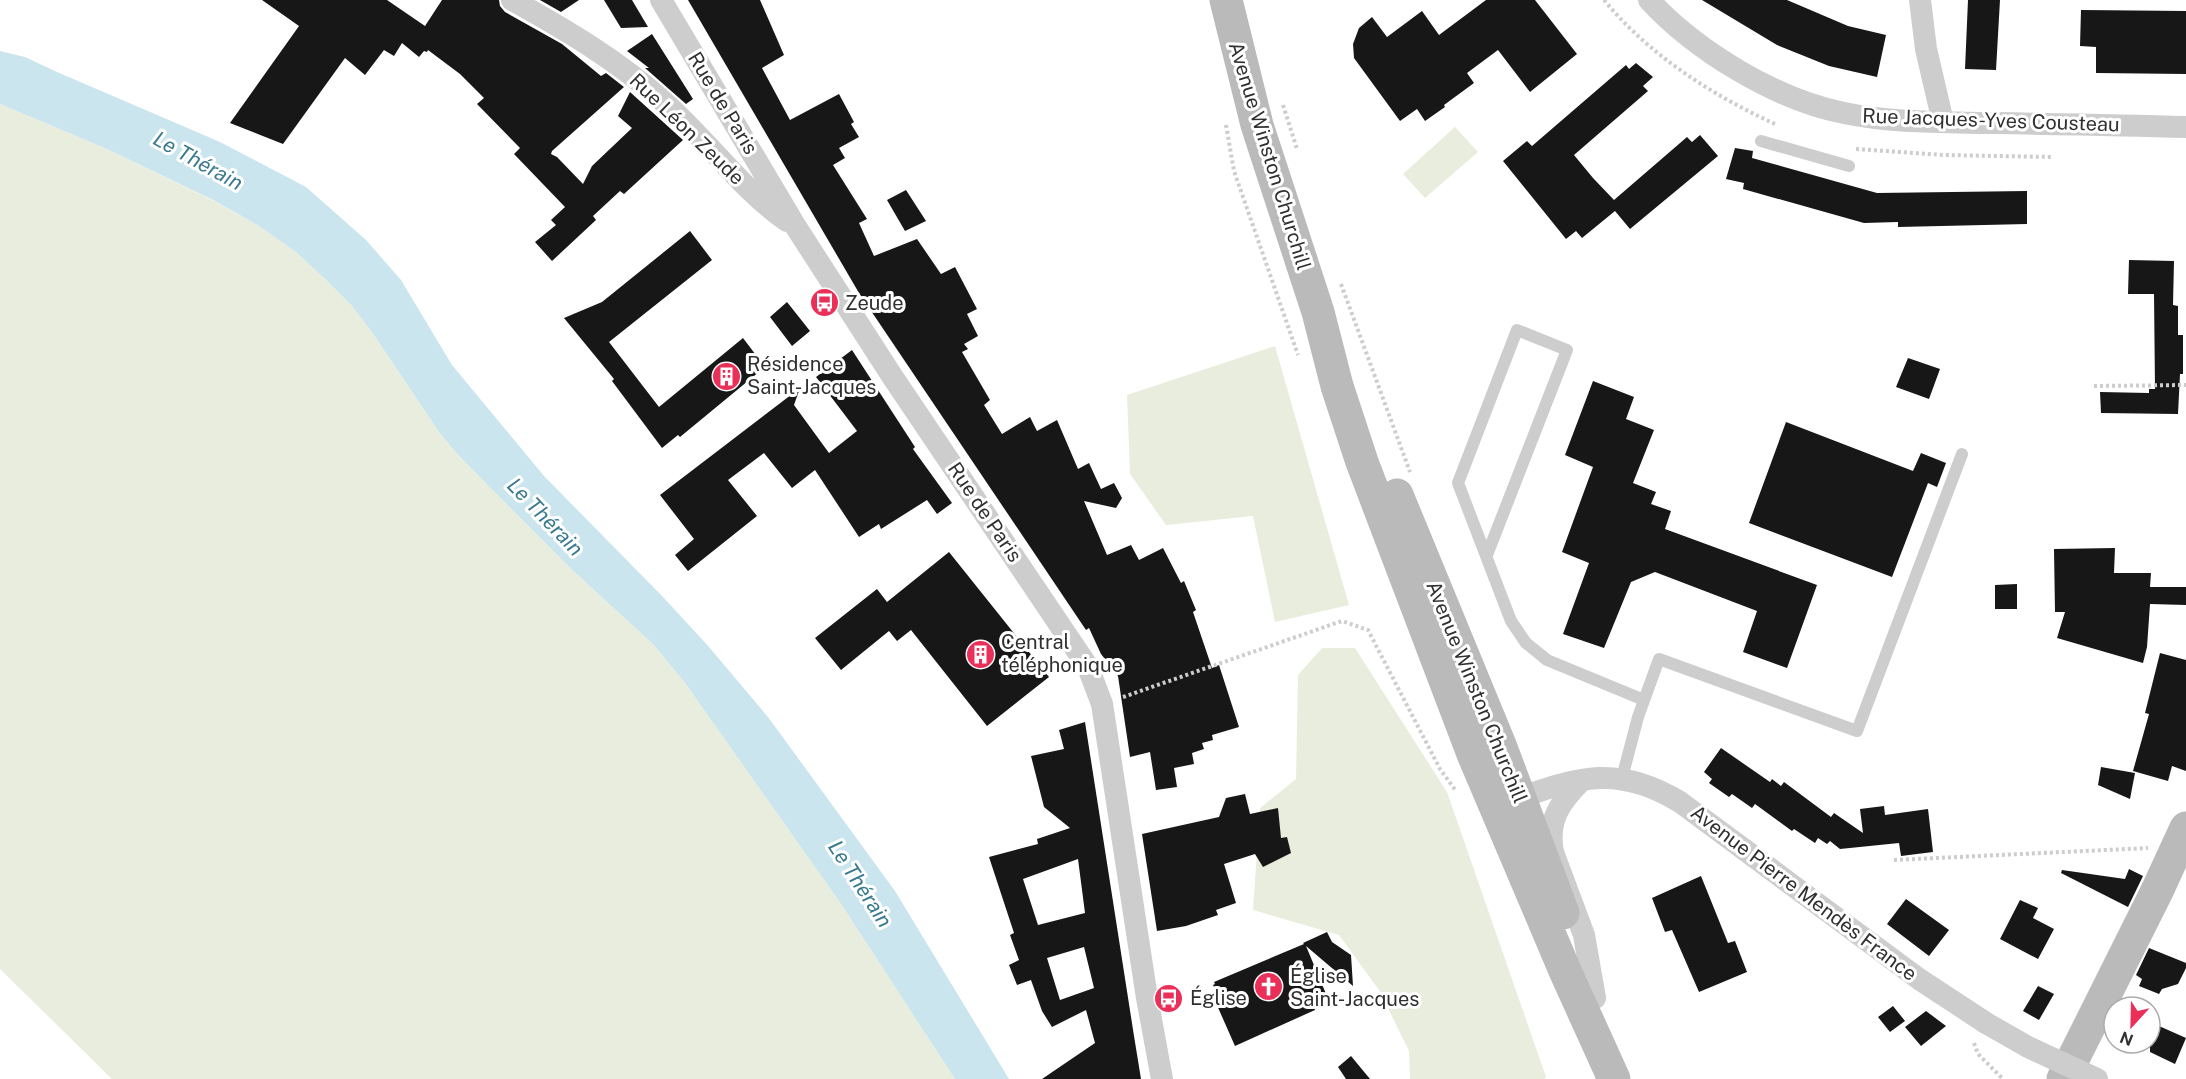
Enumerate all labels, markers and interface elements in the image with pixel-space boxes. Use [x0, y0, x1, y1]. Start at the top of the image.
street label: Avenue Winston Churchill [1224, 39, 1316, 273]
street label: Rue de Paris [683, 47, 763, 159]
street label: Rue Léon Zeude [625, 68, 749, 190]
street label: Rue Jacques-Yves Cousteau [1862, 104, 2120, 136]
water label: Le Thérain [149, 126, 247, 195]
bus stop icon: Zeude [808, 287, 840, 319]
place label: Zeude [845, 291, 904, 315]
place label: Résidence Saint-Jacques [747, 352, 876, 399]
building icon: Résidence Saint-Jacques [710, 360, 742, 392]
street label: Rue de Paris [943, 458, 1027, 566]
water label: Le Thérain [502, 473, 589, 561]
street label: Avenue Winston Churchill [1421, 577, 1533, 807]
place label: Central téléphonique [1001, 630, 1123, 677]
building icon: Central téléphonique [964, 638, 996, 670]
street label: Avenue Pierre Mendès France [1686, 800, 1922, 986]
water label: Le Thérain [823, 836, 898, 932]
place label: Église Saint-Jacques [1290, 963, 1419, 1011]
church icon: Église Saint-Jacques [1253, 971, 1285, 1003]
bus stop icon: Église [1153, 982, 1185, 1014]
place label: Église [1190, 985, 1247, 1010]
north arrow [2102, 995, 2162, 1055]
text: N [2117, 1027, 2136, 1050]

